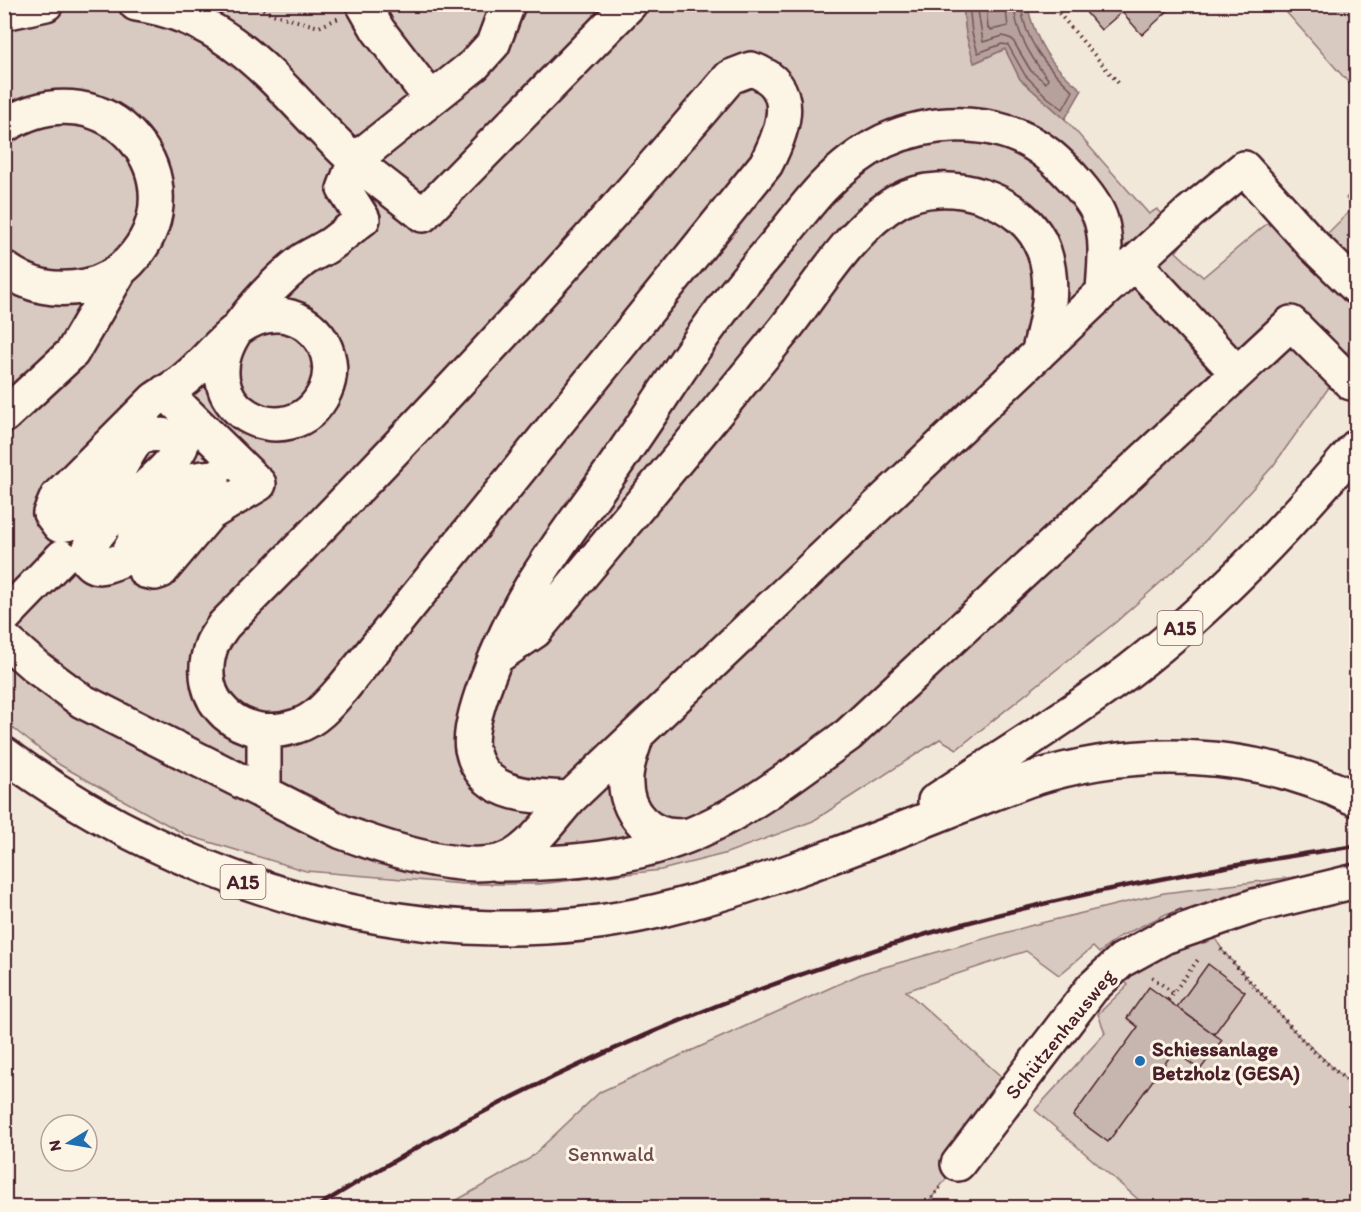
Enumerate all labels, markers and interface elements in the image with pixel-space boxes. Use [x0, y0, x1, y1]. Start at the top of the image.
road number: A15 [1158, 611, 1202, 645]
road number: A15 [220, 865, 266, 899]
street label: Schützenhausweg [999, 963, 1120, 1104]
place label: Schiessanlage Betzholz (GESA) [1152, 1036, 1300, 1086]
marker: Schiessanlage Betzholz (GESA) [1133, 1054, 1147, 1068]
north arrow [39, 1113, 99, 1173]
text: N [44, 1139, 65, 1153]
park label: Sennwald [568, 1141, 654, 1166]

